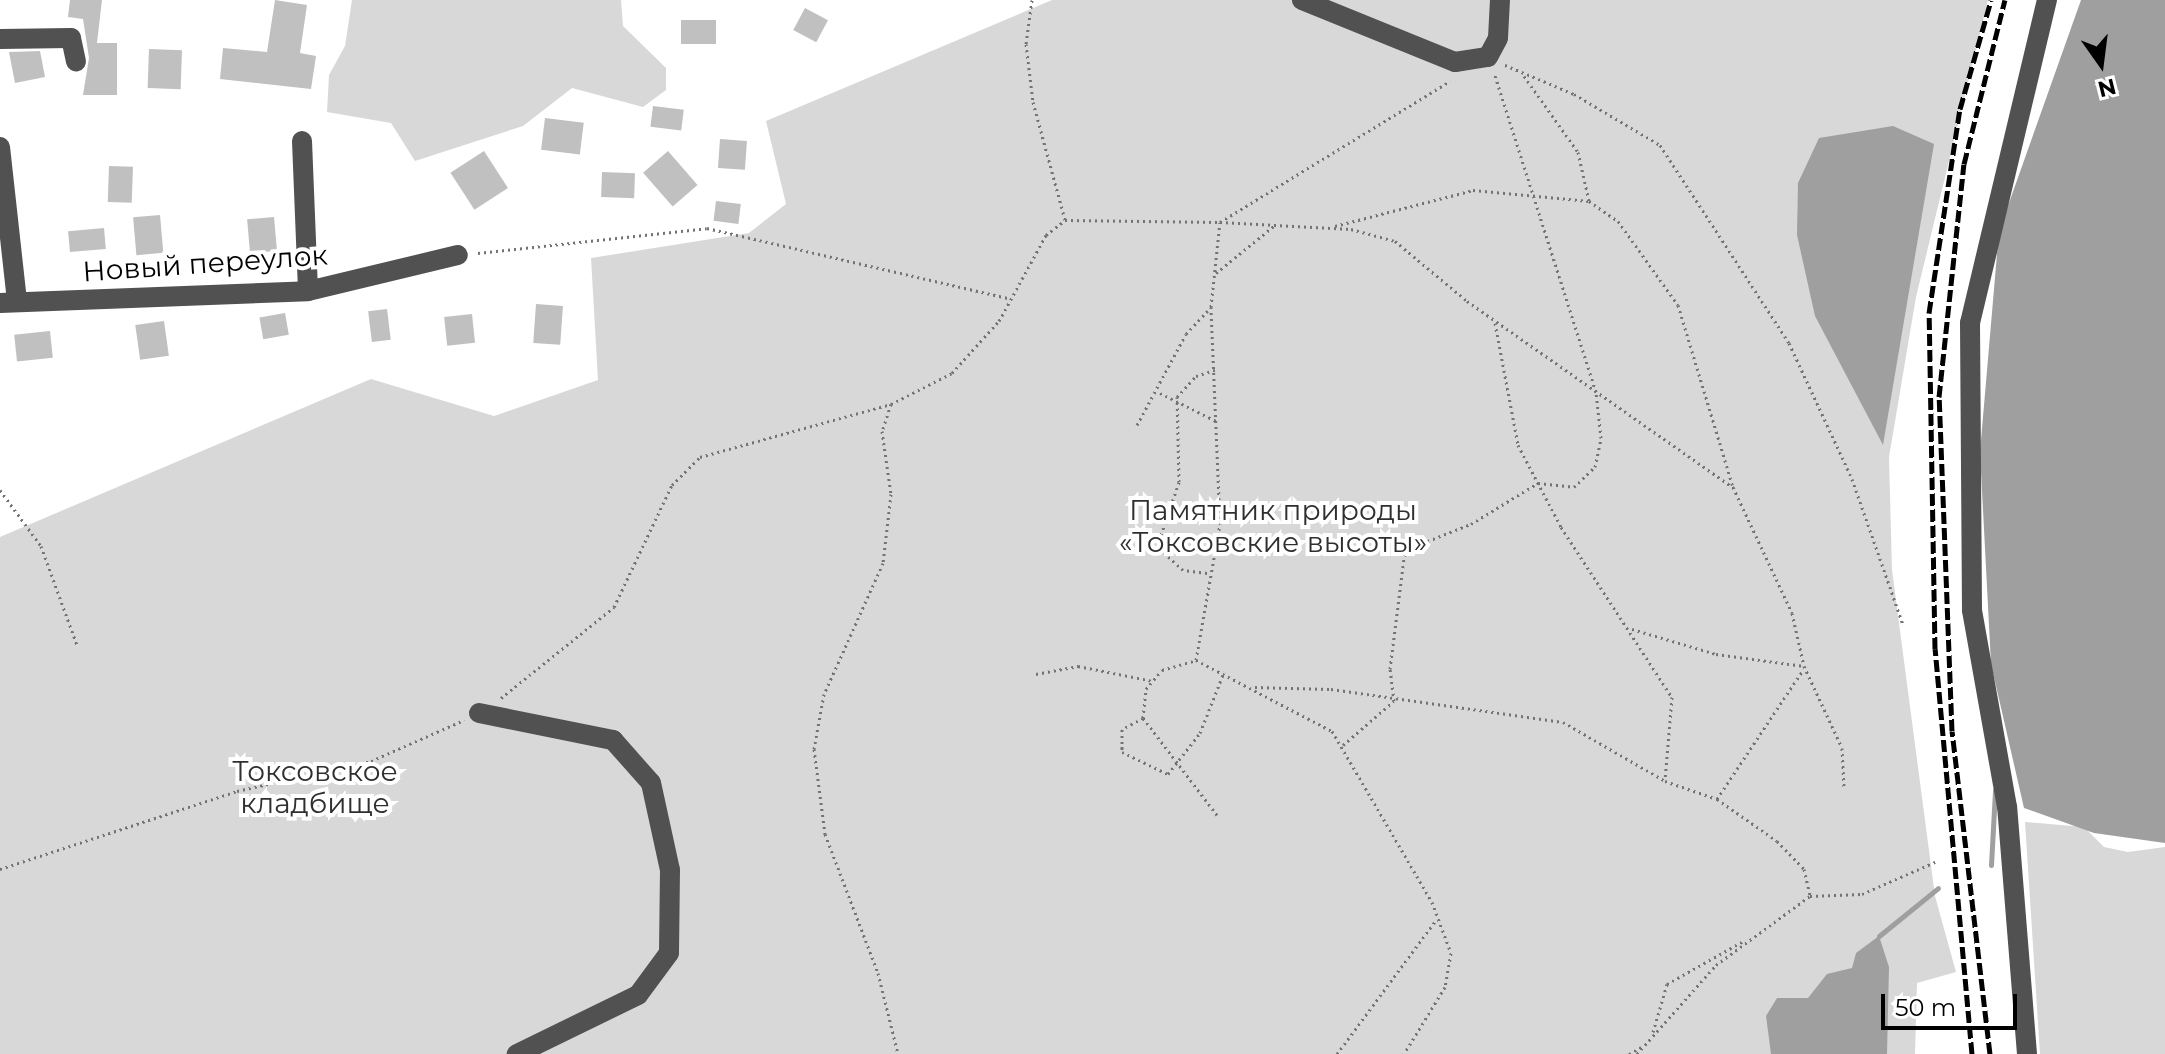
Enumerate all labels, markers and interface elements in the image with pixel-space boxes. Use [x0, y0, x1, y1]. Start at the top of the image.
north arrow [2061, 24, 2141, 104]
text: N [2095, 73, 2119, 103]
street label: Новый переулок [81, 238, 329, 288]
park label: Памятник природы «Токсовские высоты» [1119, 493, 1427, 559]
park label: Токсовское кладбище [232, 754, 398, 820]
scale bar [1885, 978, 2021, 1028]
text: 50 m [1895, 993, 1956, 1022]

